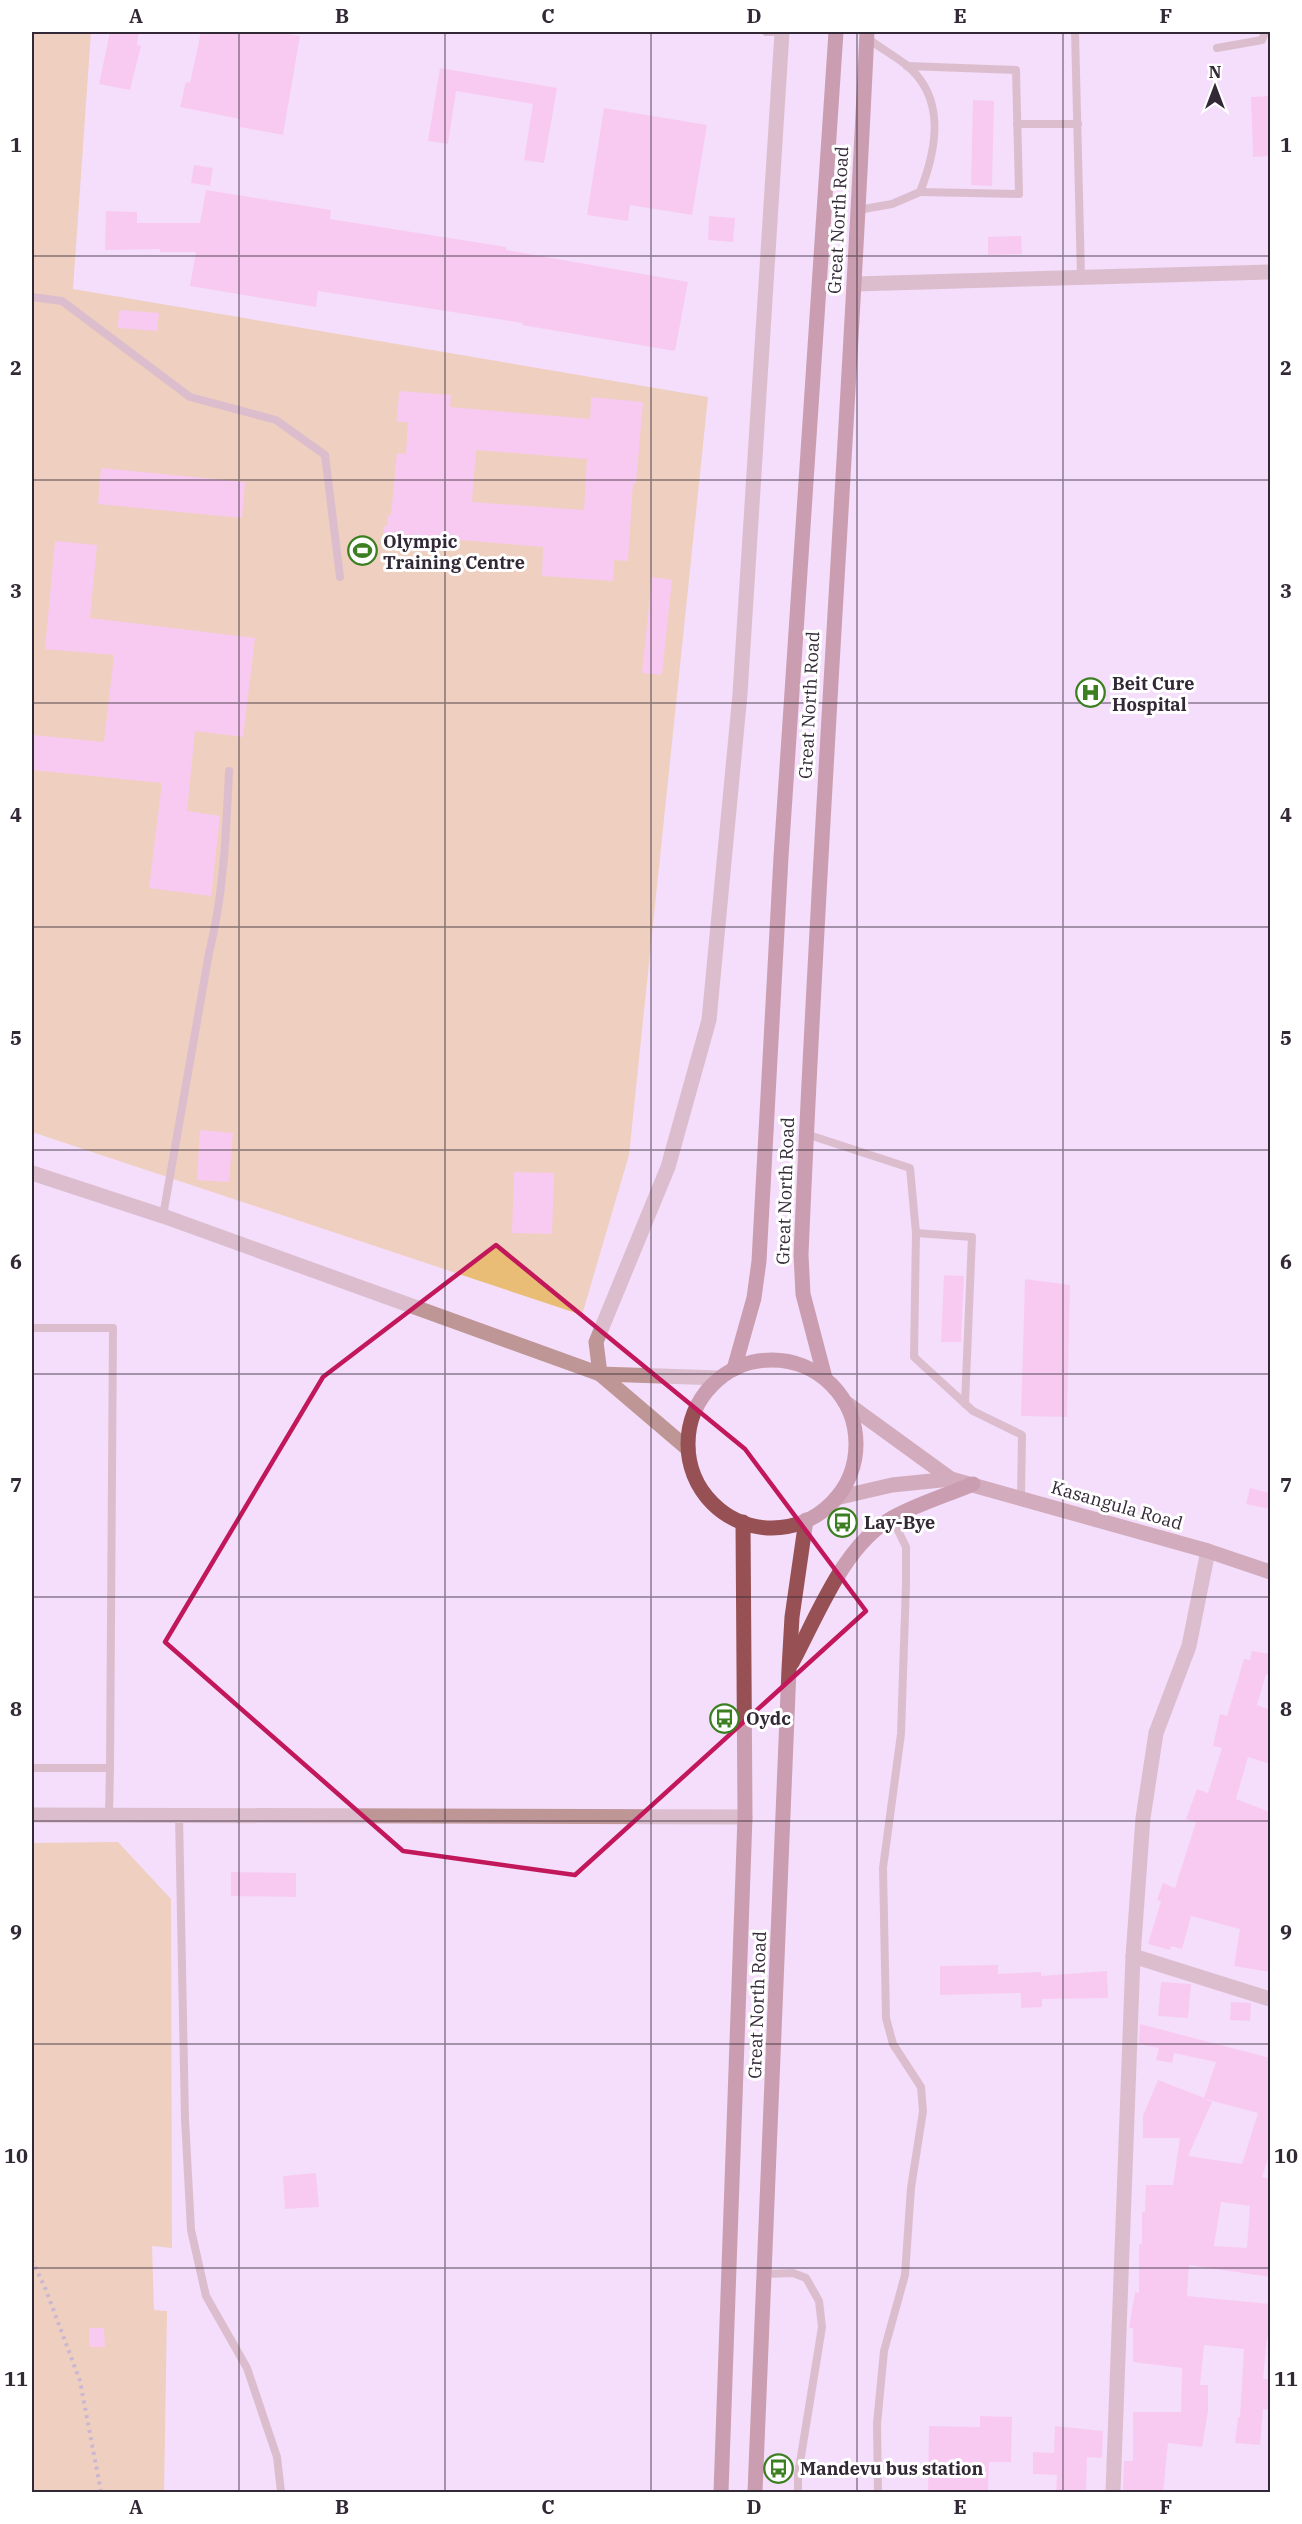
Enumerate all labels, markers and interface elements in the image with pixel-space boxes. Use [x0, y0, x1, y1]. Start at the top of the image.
text: A [129, 2, 143, 29]
text: B [335, 2, 349, 29]
text: C [541, 2, 555, 29]
text: D [746, 2, 762, 29]
text: E [953, 2, 967, 29]
text: F [1160, 2, 1172, 29]
north arrow [1185, 57, 1245, 117]
text: N [1209, 62, 1221, 82]
text: 1 [10, 131, 22, 158]
text: 1 [1280, 131, 1292, 158]
street label: Great North Road [823, 146, 853, 294]
text: 2 [10, 354, 22, 381]
text: 2 [1280, 354, 1292, 381]
place label: Olympic Training Centre [383, 530, 525, 574]
sports icon: Olympic Training Centre [346, 535, 378, 567]
text: 3 [10, 577, 22, 604]
text: 3 [1280, 577, 1292, 604]
street label: Great North Road [794, 631, 824, 779]
place label: Beit Cure Hospital [1112, 672, 1194, 716]
hospital icon: Beit Cure Hospital [1075, 677, 1107, 709]
text: 4 [10, 801, 22, 828]
text: 4 [1280, 801, 1292, 828]
text: 5 [10, 1024, 22, 1051]
text: 5 [1280, 1024, 1292, 1051]
street label: Great North Road [771, 1117, 799, 1265]
text: 6 [10, 1248, 22, 1275]
text: 6 [1280, 1248, 1292, 1275]
text: 7 [10, 1471, 22, 1498]
text: 7 [1280, 1471, 1292, 1498]
street label: Kasangula Road [1049, 1475, 1185, 1535]
bus stop icon: Lay-Bye [827, 1506, 859, 1538]
place label: Lay-Bye [864, 1511, 935, 1534]
text: 8 [10, 1695, 22, 1722]
text: 8 [1280, 1695, 1292, 1722]
bus stop icon: Oydc [709, 1702, 741, 1734]
place label: Oydc [746, 1707, 791, 1730]
text: 9 [10, 1918, 22, 1945]
text: 9 [1280, 1918, 1292, 1945]
street label: Great North Road [743, 1931, 771, 2079]
text: 10 [4, 2142, 28, 2169]
text: 10 [1274, 2142, 1298, 2169]
text: 11 [4, 2365, 28, 2392]
text: 11 [1274, 2365, 1298, 2392]
bus stop icon: Mandevu bus station [763, 2452, 795, 2484]
place label: Mandevu bus station [800, 2457, 983, 2480]
text: A [129, 2493, 143, 2520]
text: B [335, 2493, 349, 2520]
text: C [541, 2493, 555, 2520]
text: D [746, 2493, 762, 2520]
text: E [953, 2493, 967, 2520]
text: F [1160, 2493, 1172, 2520]

